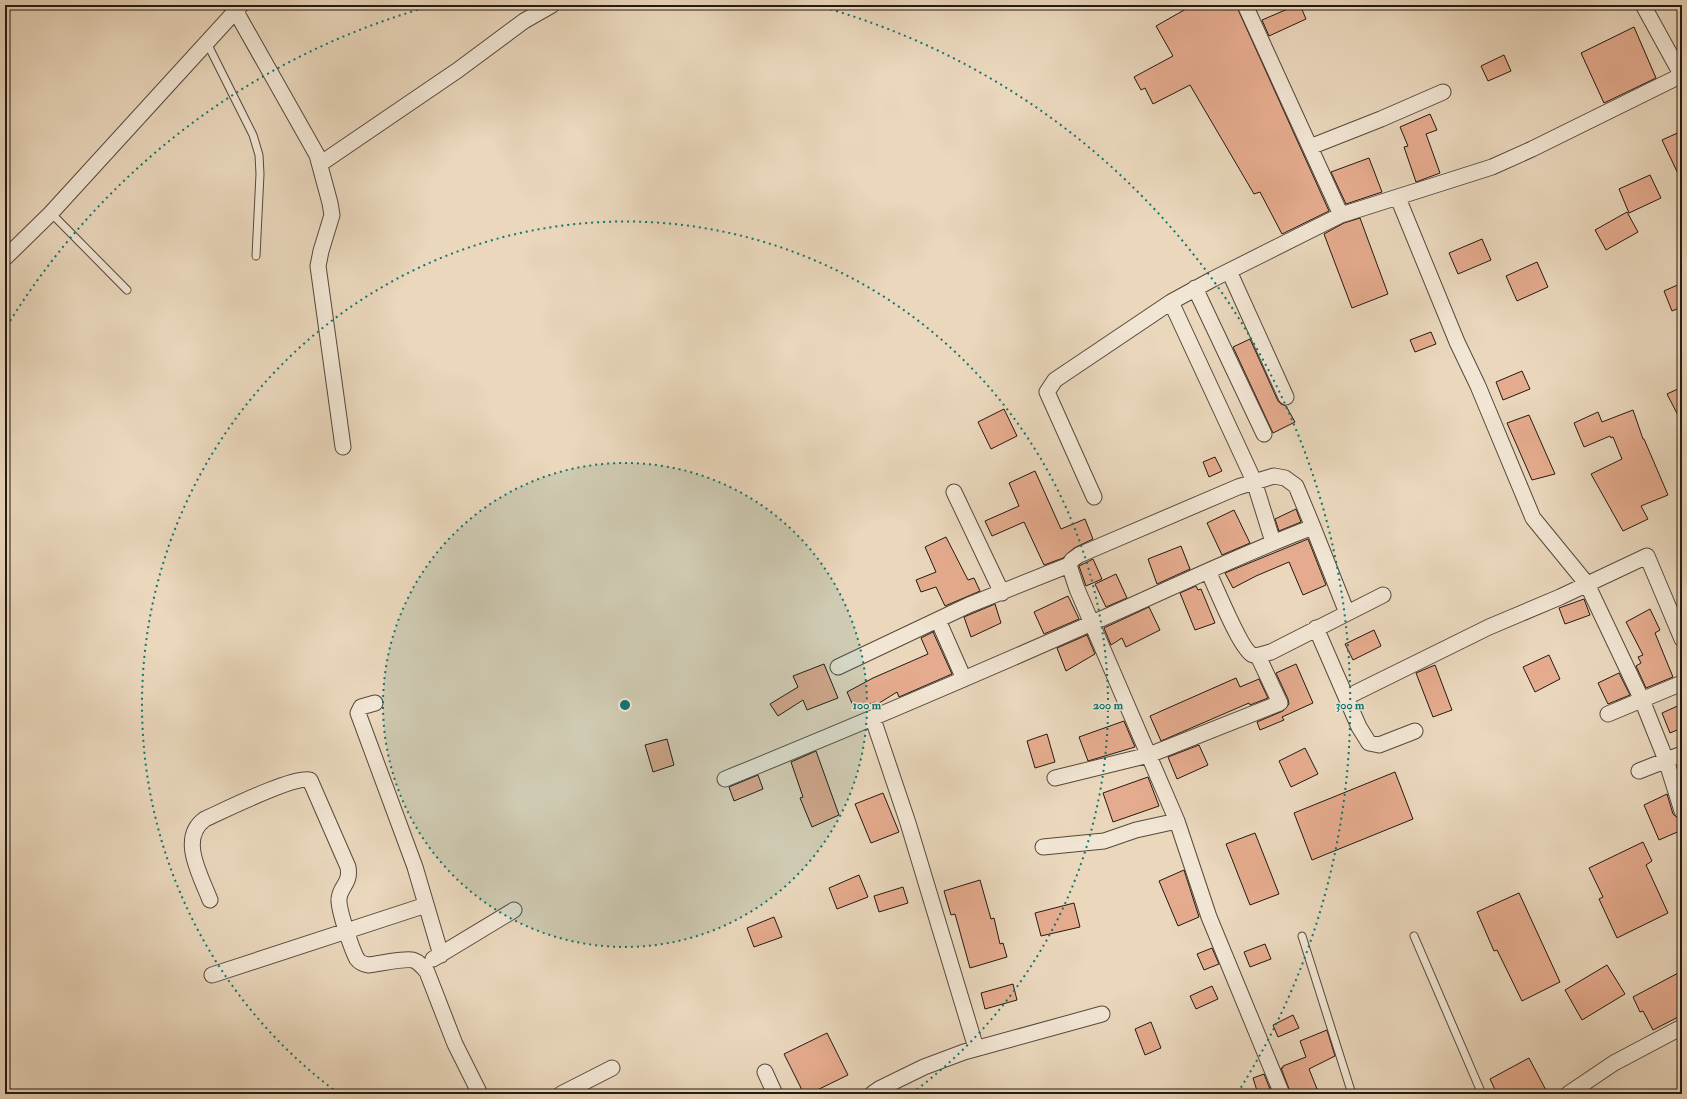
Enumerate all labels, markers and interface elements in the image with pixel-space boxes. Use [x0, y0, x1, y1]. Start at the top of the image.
centre of rings [618, 698, 632, 712]
text: 100 m [853, 698, 882, 713]
text: 200 m [1093, 698, 1124, 713]
text: 300 m [1336, 698, 1365, 713]

